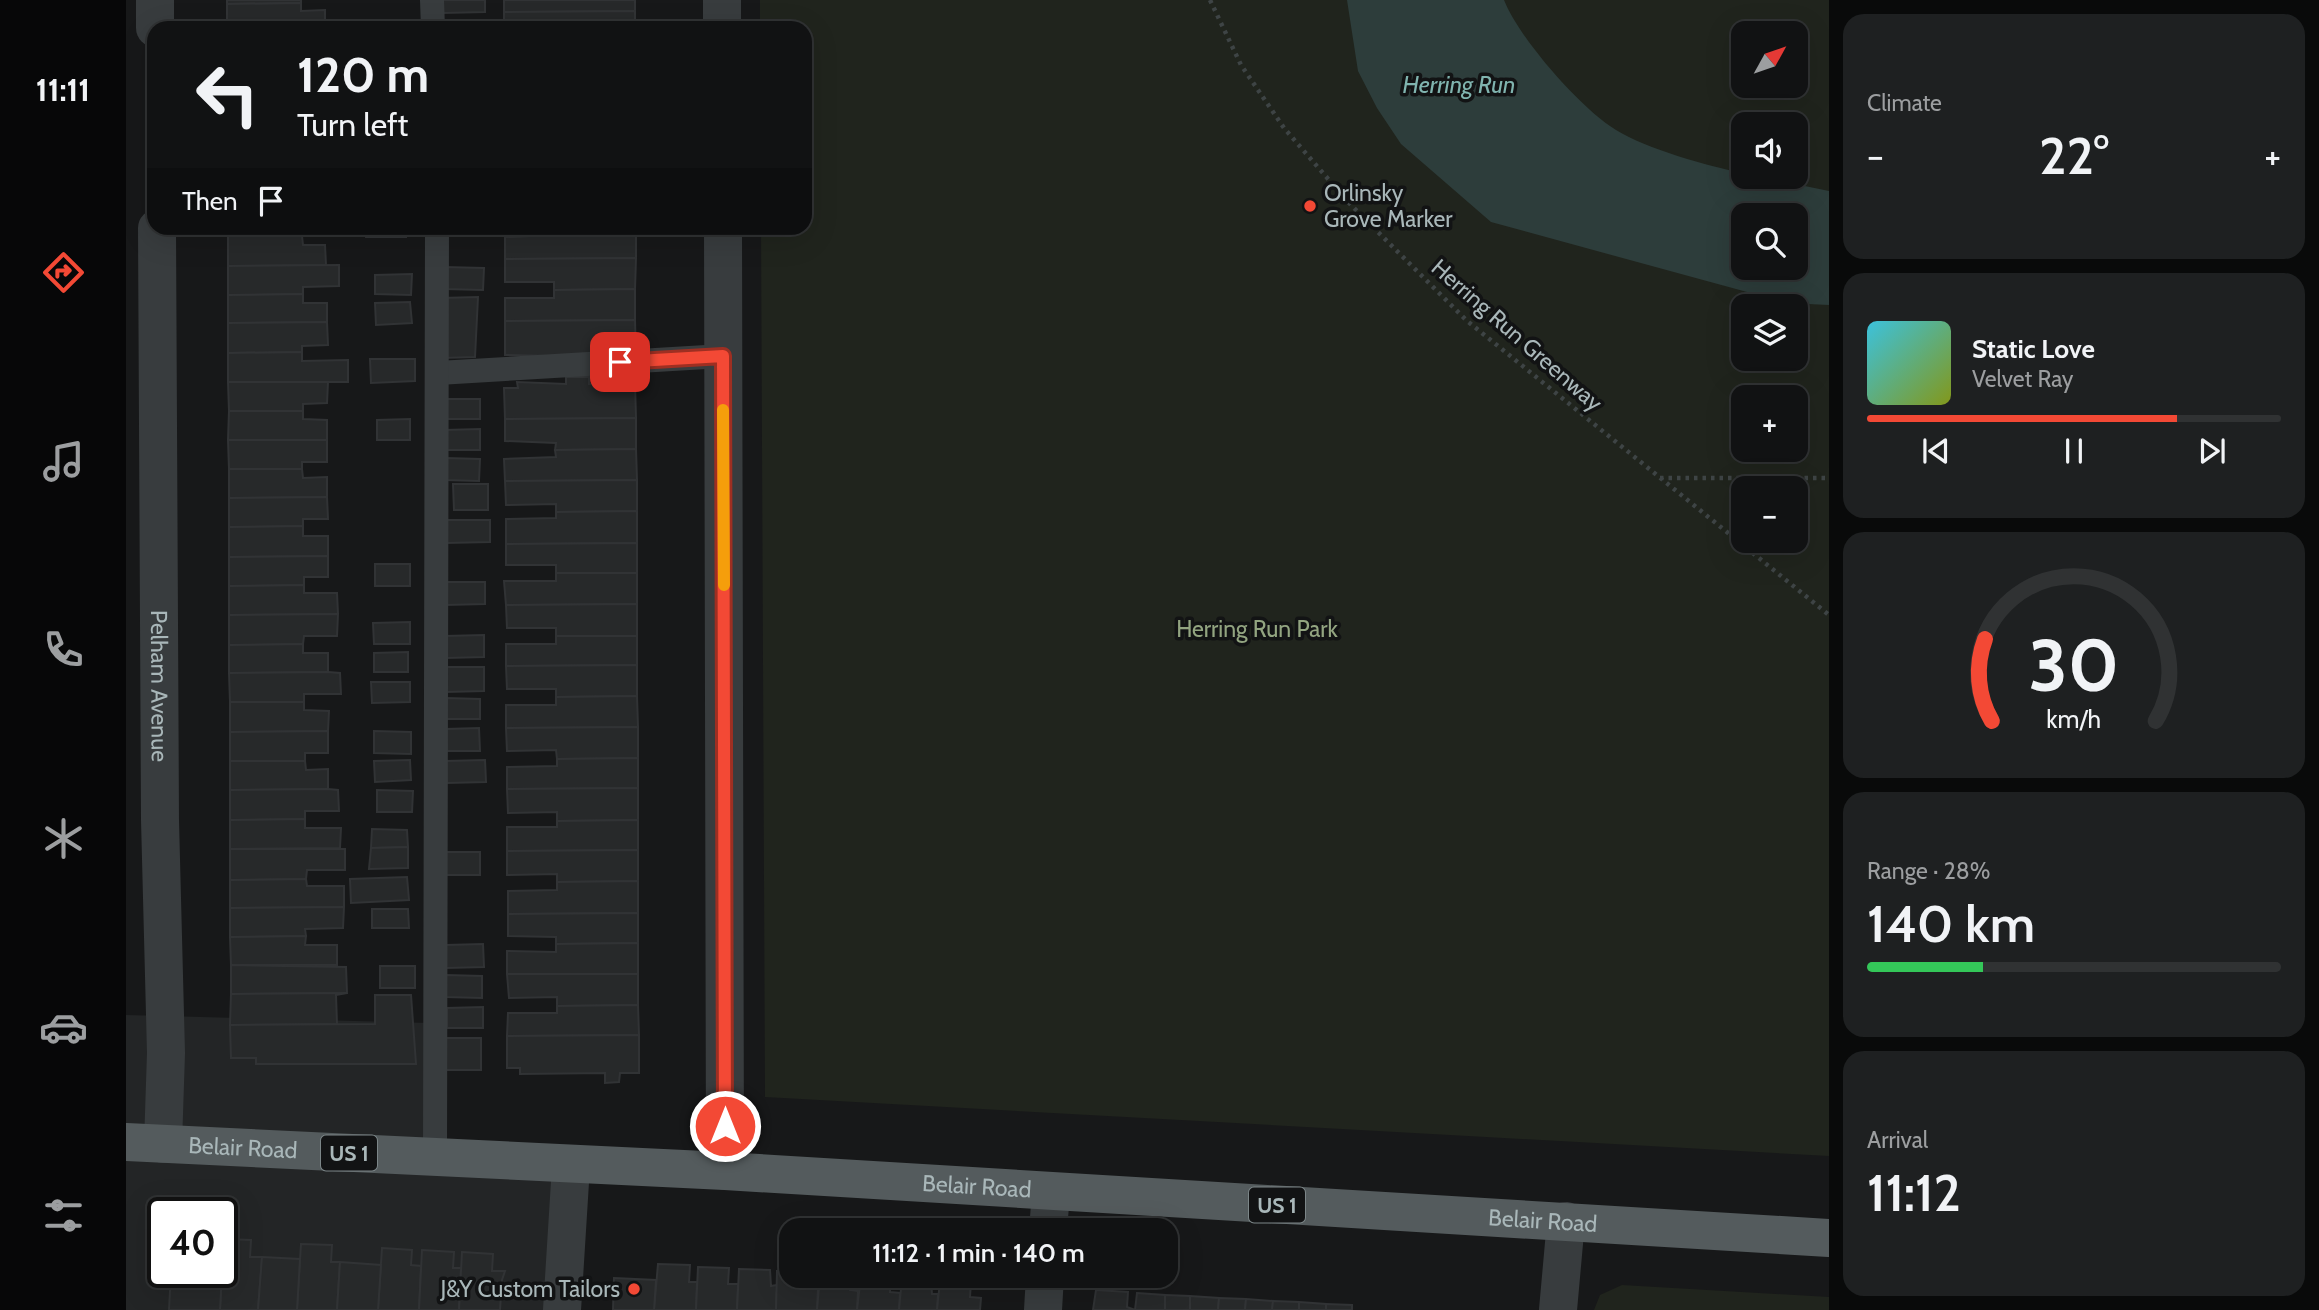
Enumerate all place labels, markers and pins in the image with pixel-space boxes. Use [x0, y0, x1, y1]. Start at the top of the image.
place label: Orlinsky Grove Marker [1324, 179, 1453, 233]
marker: Orlinsky Grove Marker [1302, 198, 1318, 214]
pin [590, 332, 650, 392]
place label: J&Y Custom Tailors [440, 1275, 620, 1303]
marker: J&Y Custom Tailors [626, 1281, 642, 1297]

